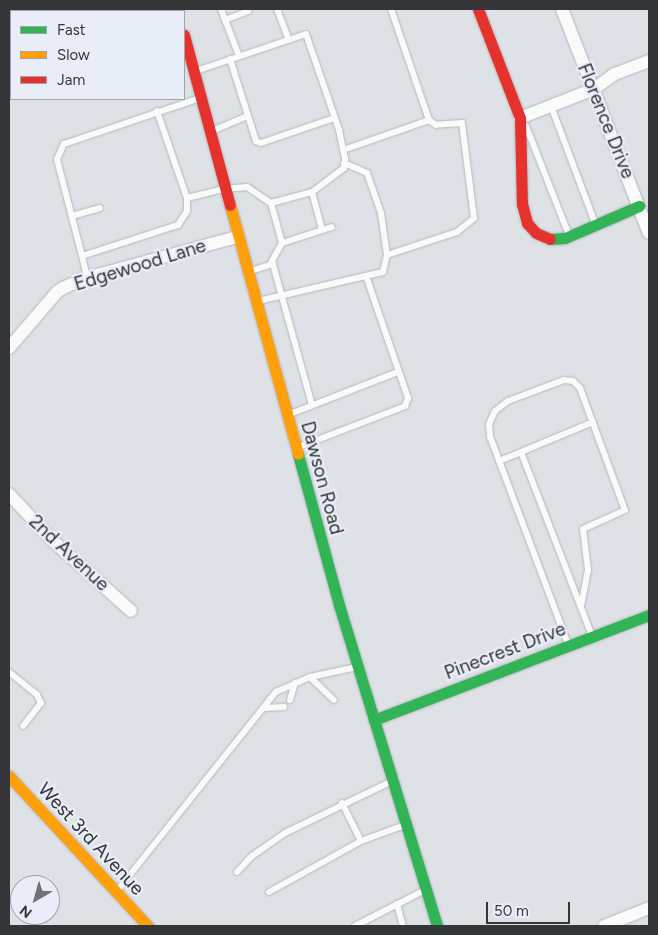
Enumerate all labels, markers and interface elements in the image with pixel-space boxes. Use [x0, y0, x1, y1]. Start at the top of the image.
legend [10, 10, 185, 100]
text: Fast [57, 21, 85, 39]
text: Slow [57, 46, 90, 64]
street label: Florence Drive [573, 60, 639, 182]
text: Jam [57, 71, 85, 89]
street label: Edgewood Lane [71, 234, 209, 296]
street label: Dawson Road [296, 419, 348, 537]
street label: 2nd Avenue [24, 510, 114, 596]
street label: Pinecrest Drive [441, 617, 569, 685]
street label: West 3rd Avenue [33, 778, 149, 900]
north arrow [10, 875, 60, 925]
scale bar [488, 892, 572, 924]
text: N [17, 901, 36, 921]
text: 50 m [494, 902, 529, 920]

